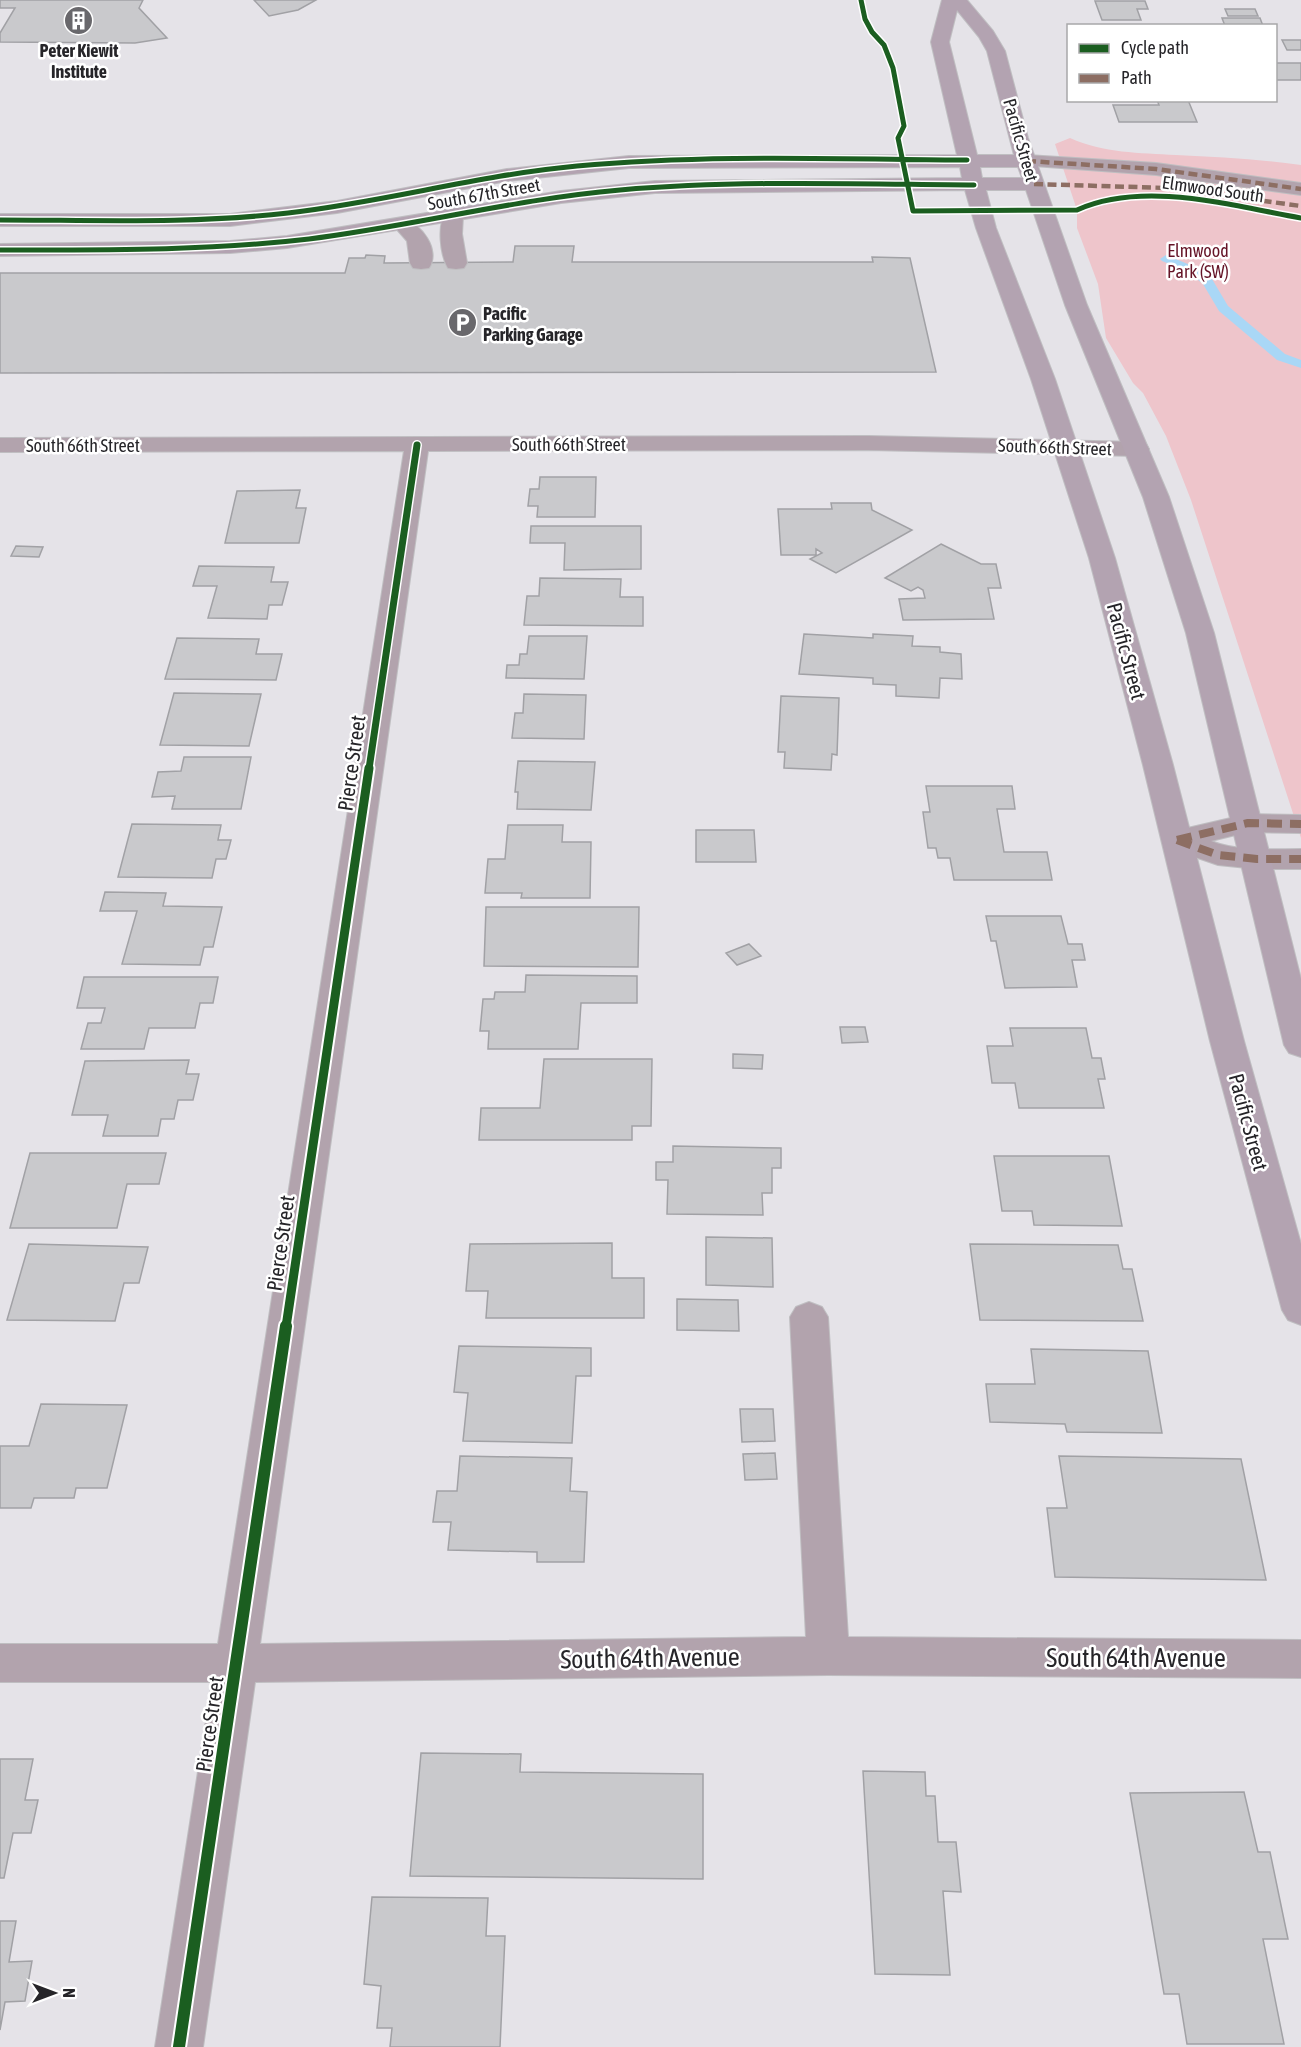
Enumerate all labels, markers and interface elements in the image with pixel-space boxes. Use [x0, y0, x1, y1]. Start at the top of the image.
building icon: Peter Kiewit Institute [63, 5, 95, 37]
legend [1067, 24, 1277, 102]
text: Cycle path [1121, 37, 1189, 58]
place label: Peter Kiewit Institute [40, 40, 119, 82]
text: Path [1121, 67, 1152, 88]
street label: Pacific Street [999, 96, 1043, 184]
street label: Elmwood South [1161, 171, 1265, 207]
street label: South 67th Street [426, 174, 542, 214]
park label: Elmwood Park (SW) [1167, 240, 1229, 282]
place label: Pacific Parking Garage [483, 303, 583, 345]
parking icon: Pacific Parking Garage [446, 307, 478, 339]
street label: South 66th Street [512, 434, 626, 455]
street label: South 66th Street [26, 435, 140, 456]
street label: South 66th Street [998, 435, 1112, 459]
street label: Pacific Street [1103, 600, 1151, 702]
street label: Pierce Street [332, 713, 370, 813]
street label: Pacific Street [1225, 1071, 1273, 1173]
street label: Pierce Street [261, 1193, 299, 1293]
street label: South 64th Avenue [560, 1641, 740, 1675]
street label: South 64th Avenue [1046, 1643, 1226, 1673]
street label: Pierce Street [190, 1674, 228, 1774]
north arrow [24, 1963, 84, 2023]
text: N [60, 1988, 78, 1998]

